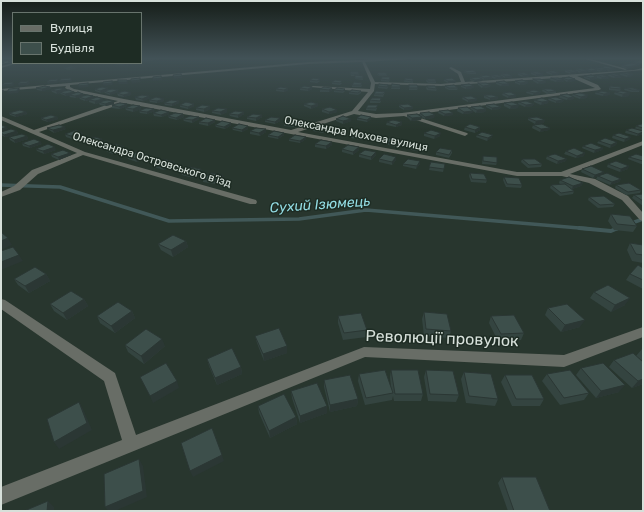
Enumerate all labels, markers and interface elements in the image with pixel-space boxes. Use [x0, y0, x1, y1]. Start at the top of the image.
legend [12, 12, 142, 64]
text: Вулиця [50, 21, 92, 35]
text: Будівля [50, 41, 95, 55]
street label: Олександра Мохова вулиця [283, 114, 429, 154]
street label: Олександра Островського в’їзд [71, 130, 233, 190]
water label: Сухий Ізюмець [269, 193, 371, 217]
street label: Революції провулок [365, 327, 519, 351]

